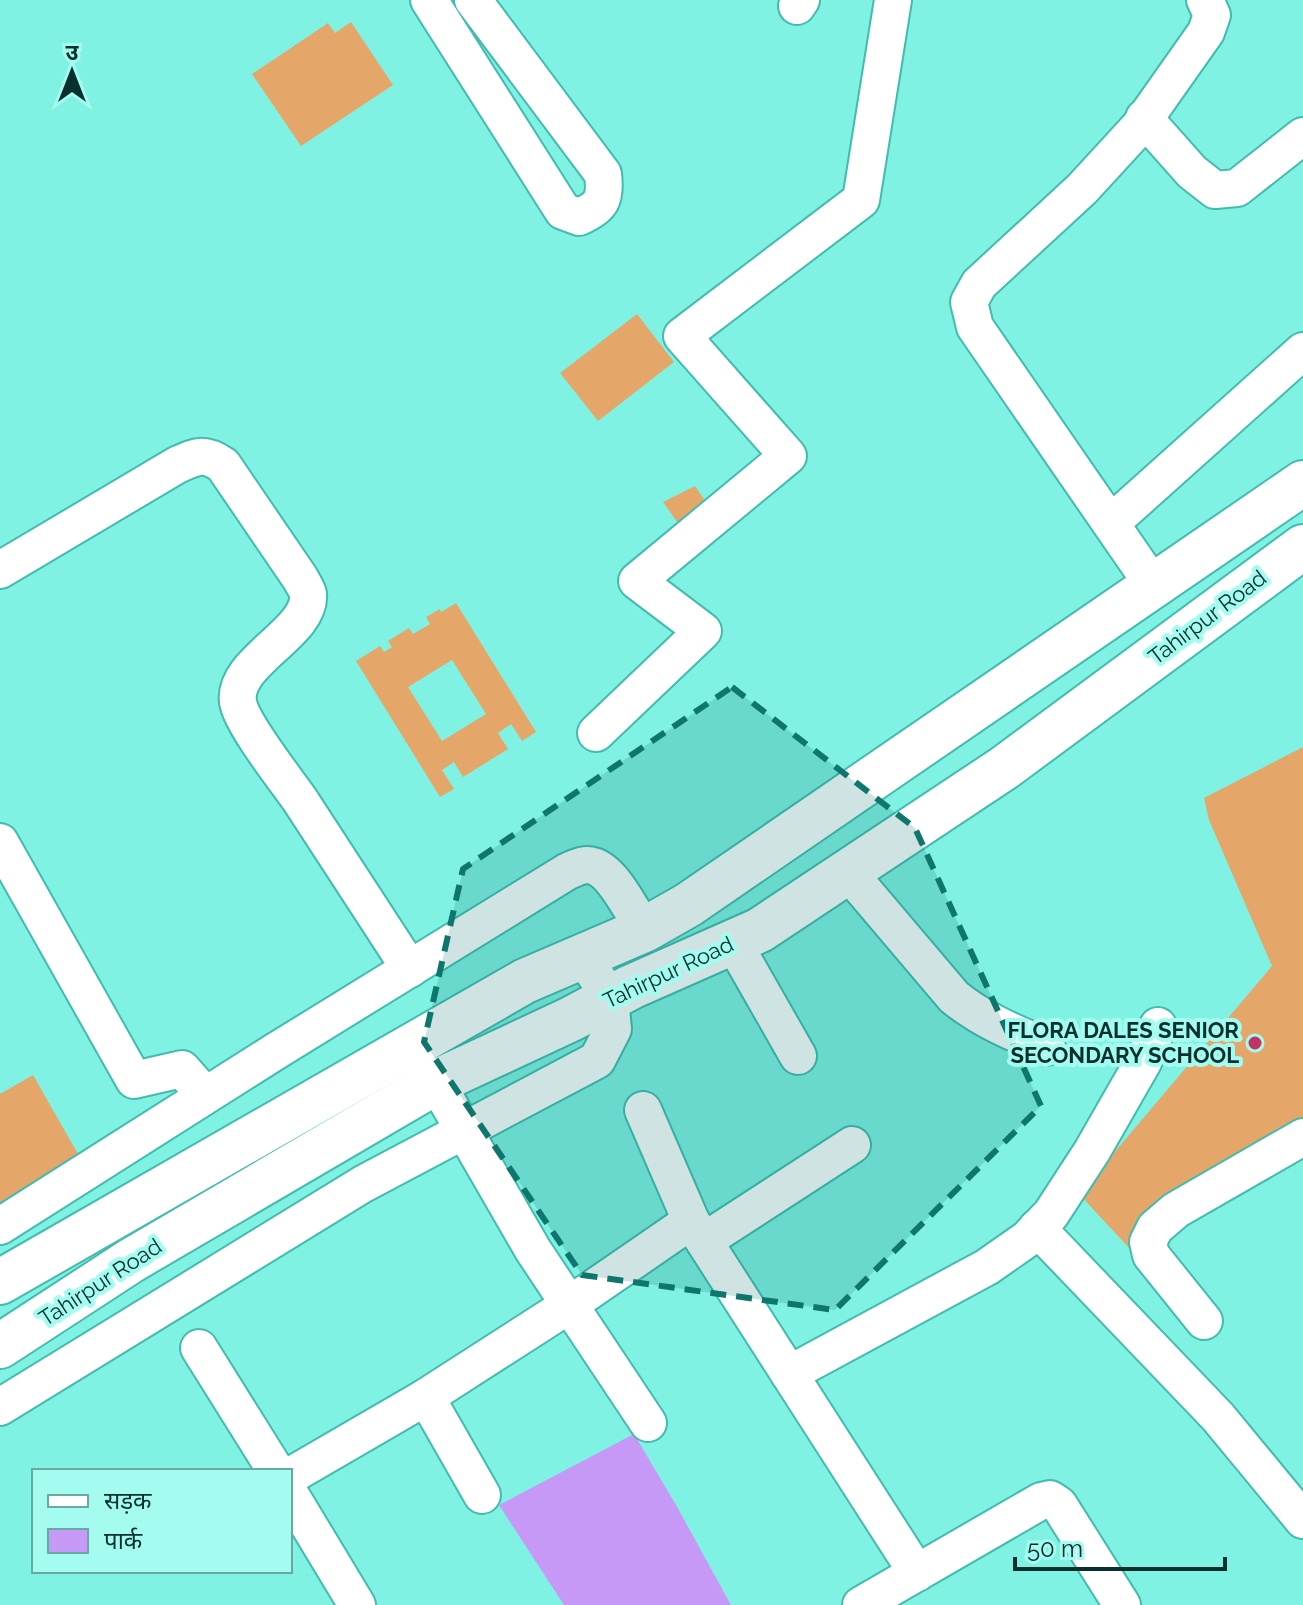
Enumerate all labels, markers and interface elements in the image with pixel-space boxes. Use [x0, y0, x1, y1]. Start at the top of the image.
north arrow [32, 32, 112, 112]
text: उ [66, 39, 80, 65]
street label: Tahirpur Road [1143, 564, 1271, 670]
street label: Tahirpur Road [599, 930, 737, 1014]
place label: FLORA DALES SENIOR SECONDARY SCHOOL [1007, 1017, 1239, 1068]
marker: FLORA DALES SENIOR SECONDARY SCHOOL [1246, 1034, 1264, 1052]
street label: Tahirpur Road [34, 1233, 166, 1331]
legend [32, 1469, 292, 1573]
text: सड़क [104, 1486, 152, 1515]
scale bar [1015, 1521, 1225, 1571]
text: पार्क [104, 1526, 143, 1555]
text: 50 m [1027, 1534, 1083, 1563]

